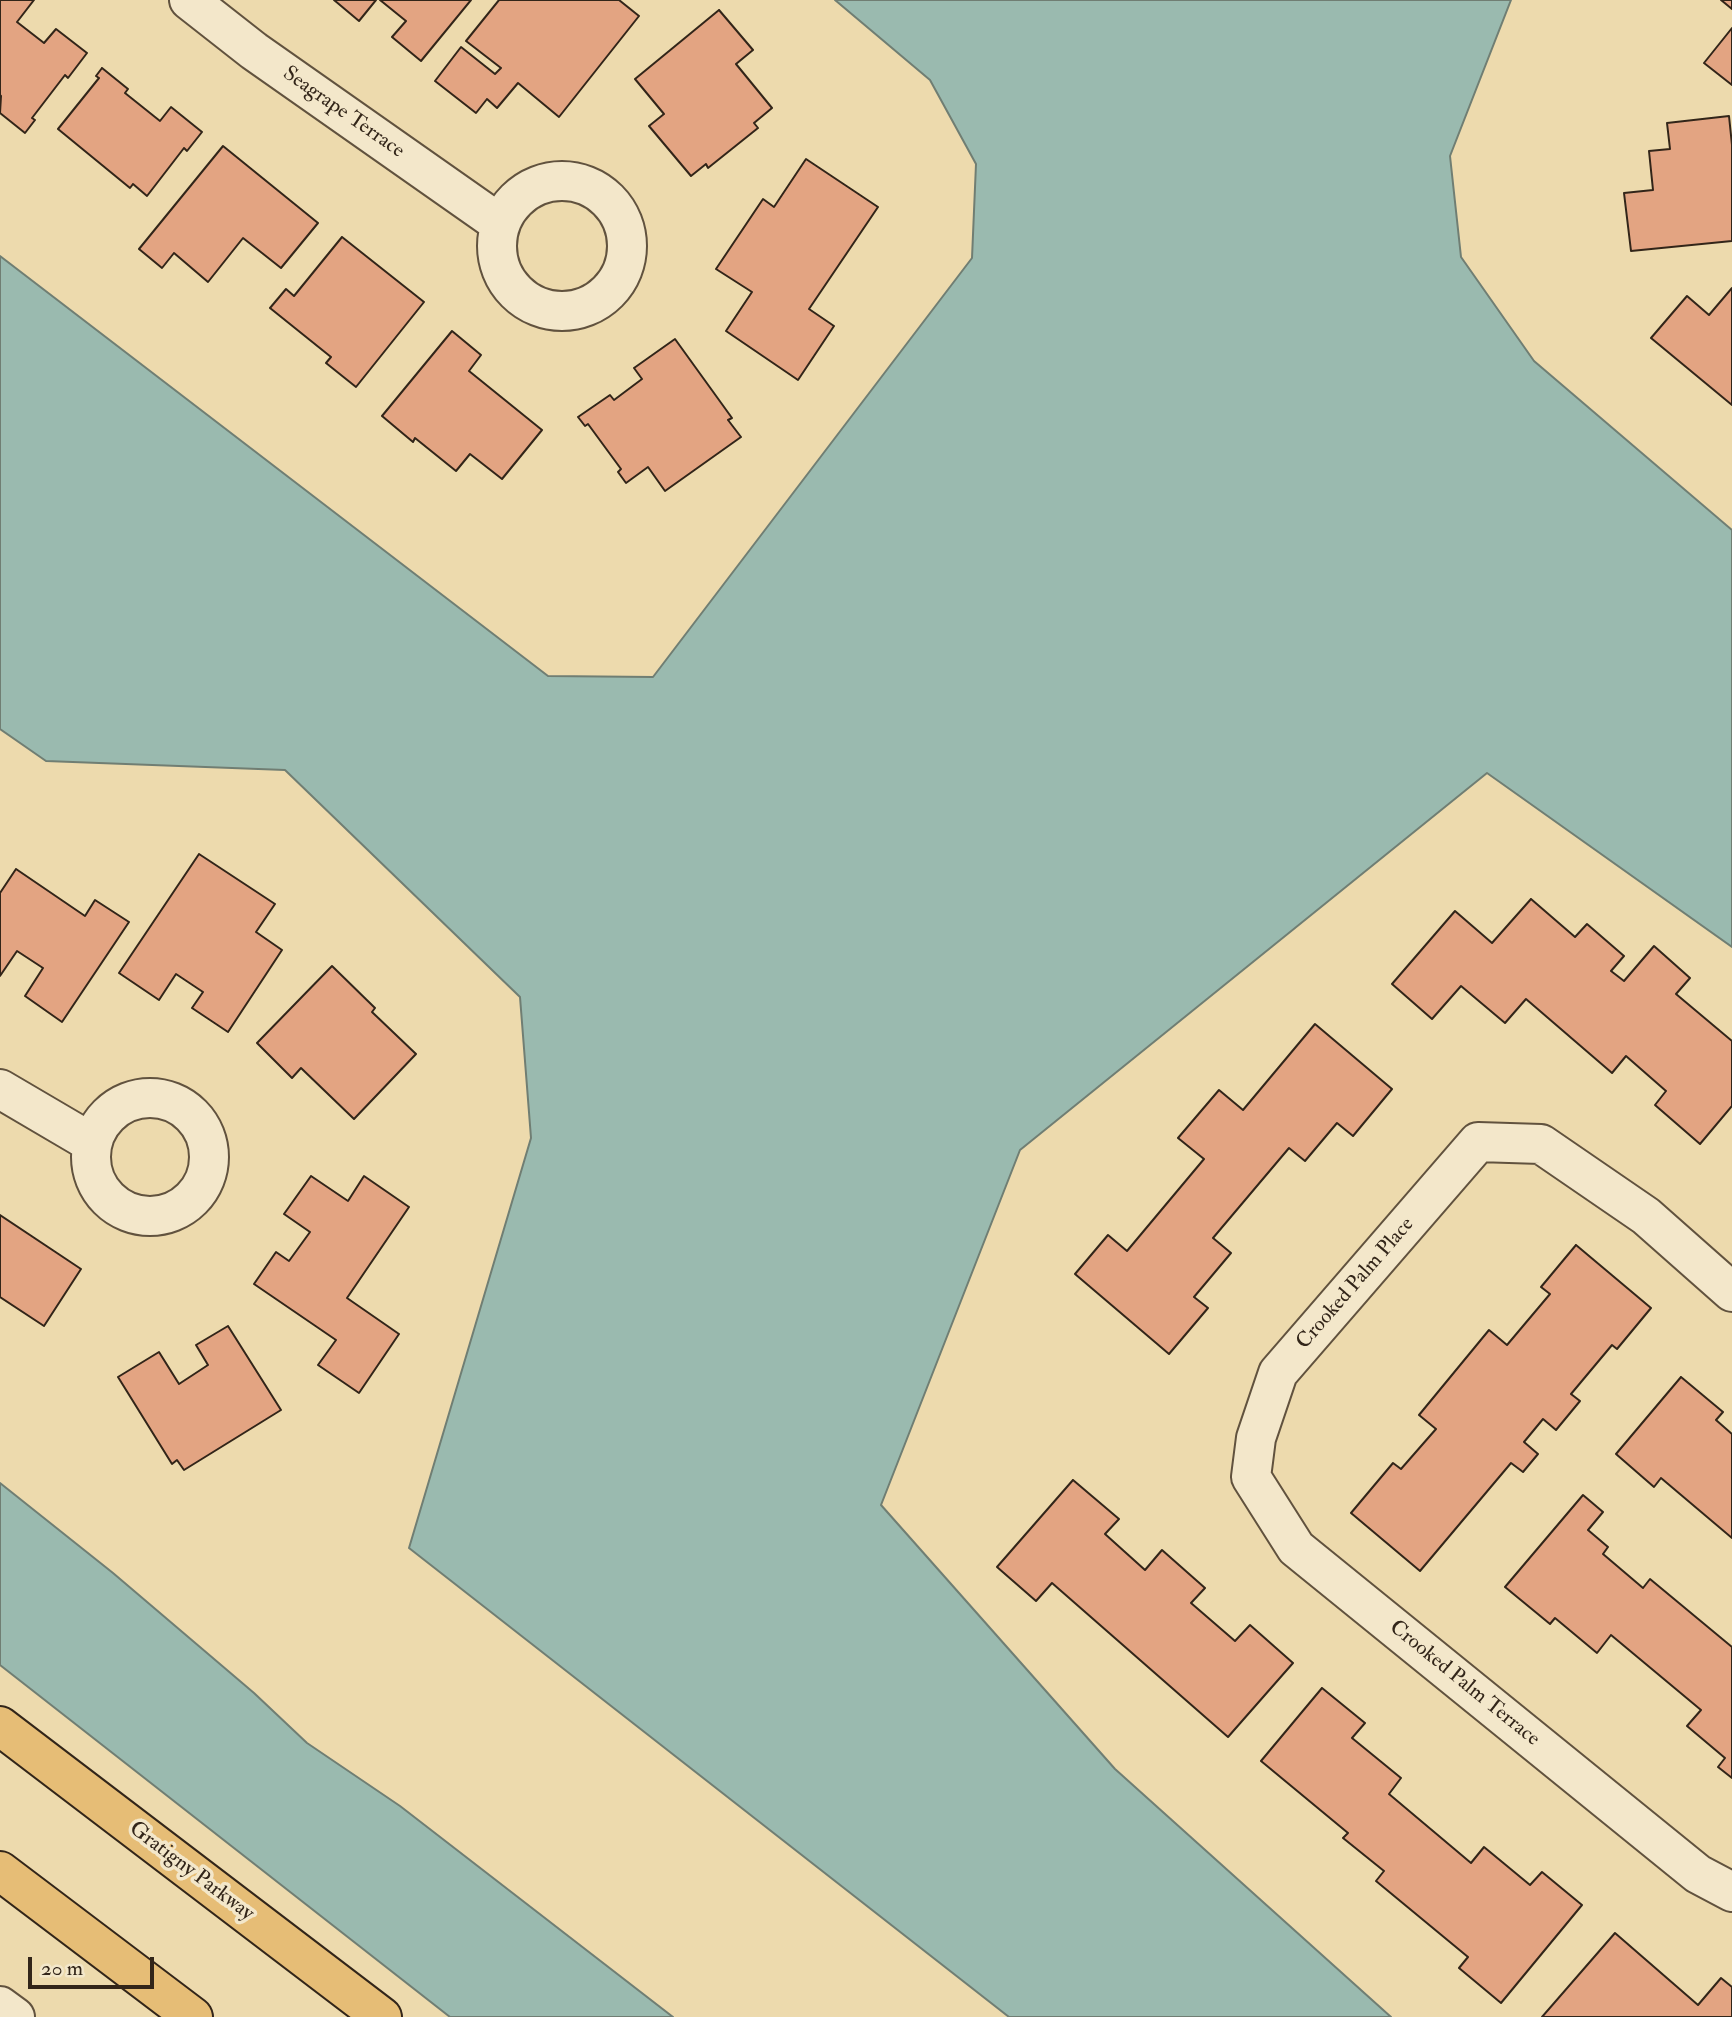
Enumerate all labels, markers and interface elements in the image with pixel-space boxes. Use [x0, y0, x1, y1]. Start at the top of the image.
street label: Seagrape Terrace [277, 62, 409, 164]
street label: Crooked Palm Place [1292, 1213, 1420, 1355]
street label: Crooked Palm Terrace [1384, 1616, 1544, 1752]
street label: Gratigny Parkway [124, 1817, 258, 1927]
scale bar [32, 1944, 158, 1988]
text: 20 m [41, 1955, 83, 1982]

